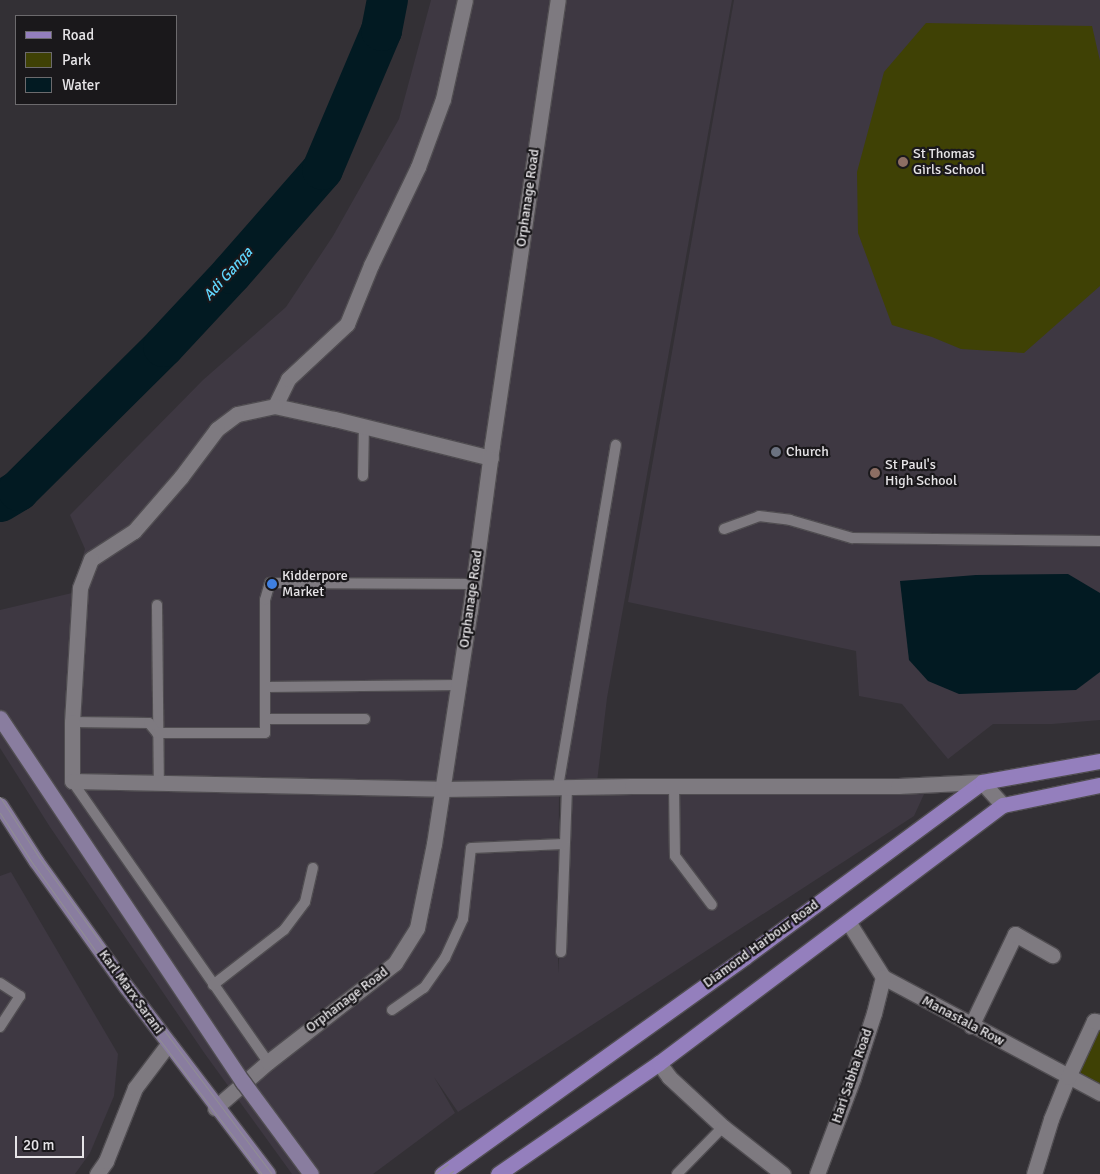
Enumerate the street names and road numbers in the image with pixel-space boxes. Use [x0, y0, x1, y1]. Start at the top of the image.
street label: Orphanage Road [513, 148, 543, 248]
street label: Orphanage Road [456, 549, 486, 649]
street label: Diamond Harbour Road [700, 896, 822, 992]
street label: Karl Marx Sarani [95, 947, 167, 1037]
street label: Orphanage Road [303, 964, 391, 1036]
street label: Manastala Row [919, 992, 1007, 1050]
street label: Hari Sabha Road [828, 1027, 876, 1125]

